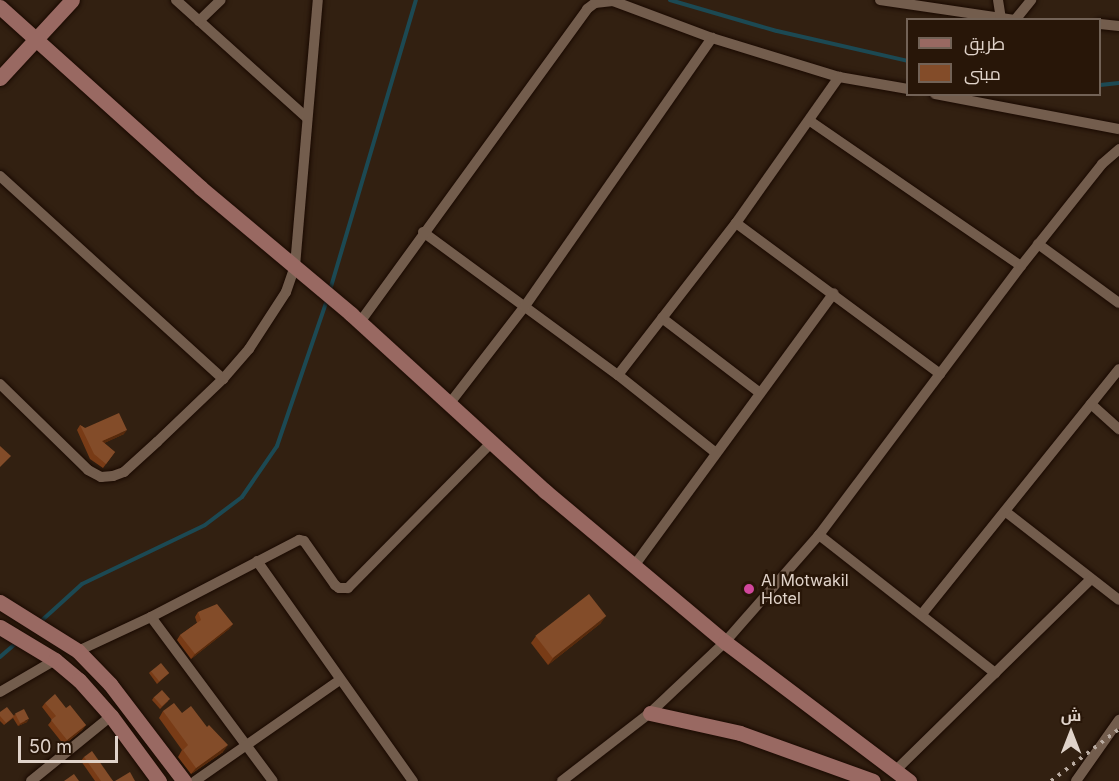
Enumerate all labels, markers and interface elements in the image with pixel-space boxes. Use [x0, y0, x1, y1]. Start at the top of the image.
legend [906, 18, 1101, 96]
text: طريق [964, 33, 1005, 54]
text: مبنى [964, 63, 1001, 84]
place label: Al Motwakil Hotel [761, 570, 849, 608]
marker: Al Motwakil Hotel [742, 582, 756, 596]
north arrow [1041, 703, 1101, 763]
text: ش [1061, 705, 1081, 725]
scale bar [21, 724, 122, 762]
text: 50 m [29, 736, 72, 757]

